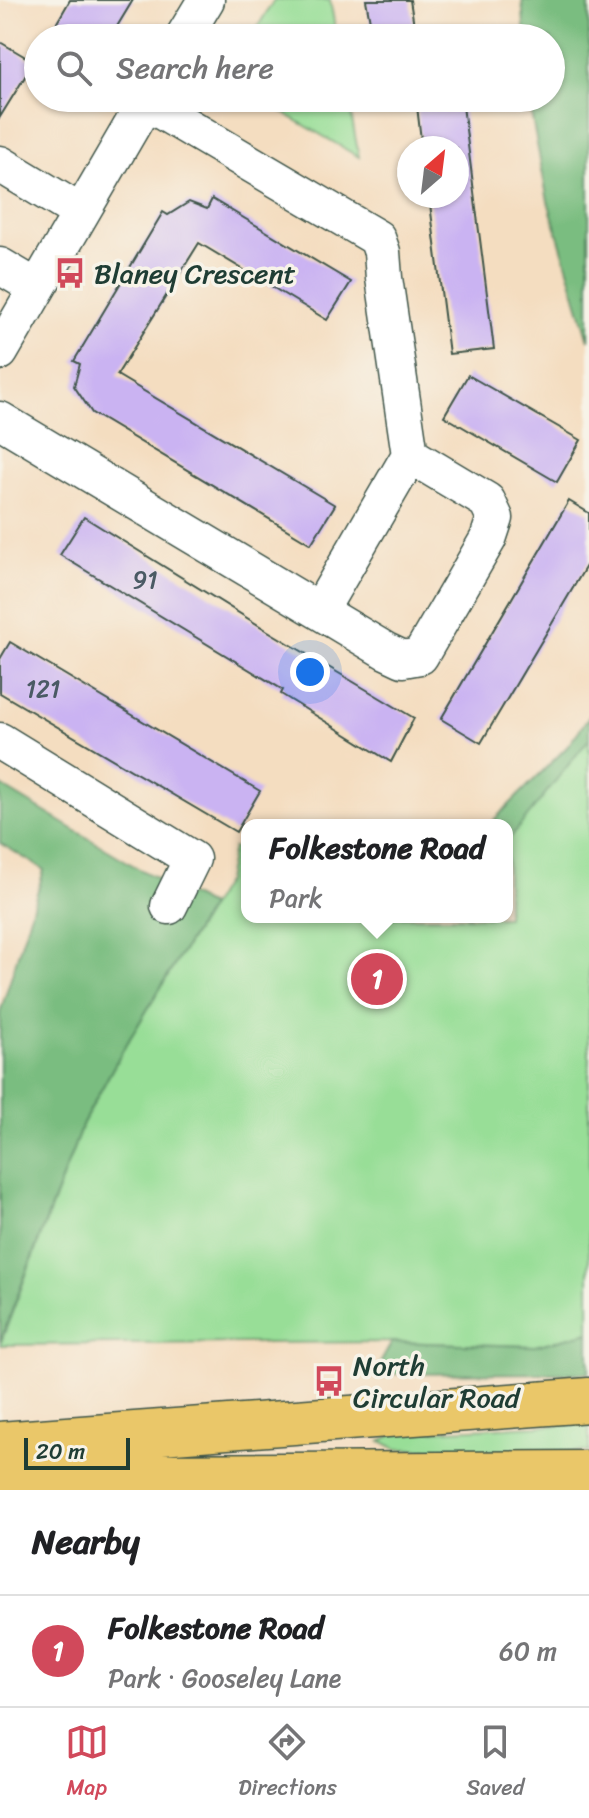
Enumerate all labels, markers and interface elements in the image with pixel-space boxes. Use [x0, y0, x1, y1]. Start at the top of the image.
search box [24, 24, 565, 112]
text: Search here [116, 41, 274, 95]
icon: search [52, 46, 96, 90]
north arrow [397, 136, 469, 208]
place label: Blaney Crescent [94, 249, 296, 298]
bus stop icon: Blaney Crescent [53, 256, 87, 290]
house number: 91 [132, 559, 158, 601]
your location [290, 652, 330, 692]
house number: 121 [26, 668, 60, 710]
popup [241, 819, 513, 923]
text: Folkestone Road [269, 821, 485, 875]
text: Park [269, 875, 323, 921]
pin: 1 [351, 949, 403, 1009]
place label: North Circular Road [353, 1341, 522, 1422]
bus stop icon: North Circular Road [312, 1364, 346, 1398]
text: 20 m [36, 1432, 85, 1471]
scale bar [24, 1434, 130, 1470]
text: Nearby [32, 1512, 140, 1572]
text: Folkestone Road [108, 1601, 323, 1655]
text: 1 [52, 1628, 64, 1674]
text: 60 m [499, 1628, 557, 1674]
text: Park · Gooseley Lane [108, 1655, 341, 1701]
tab: Map [65, 1720, 109, 1807]
tab: Directions [238, 1720, 337, 1807]
tab: Saved [466, 1720, 524, 1807]

